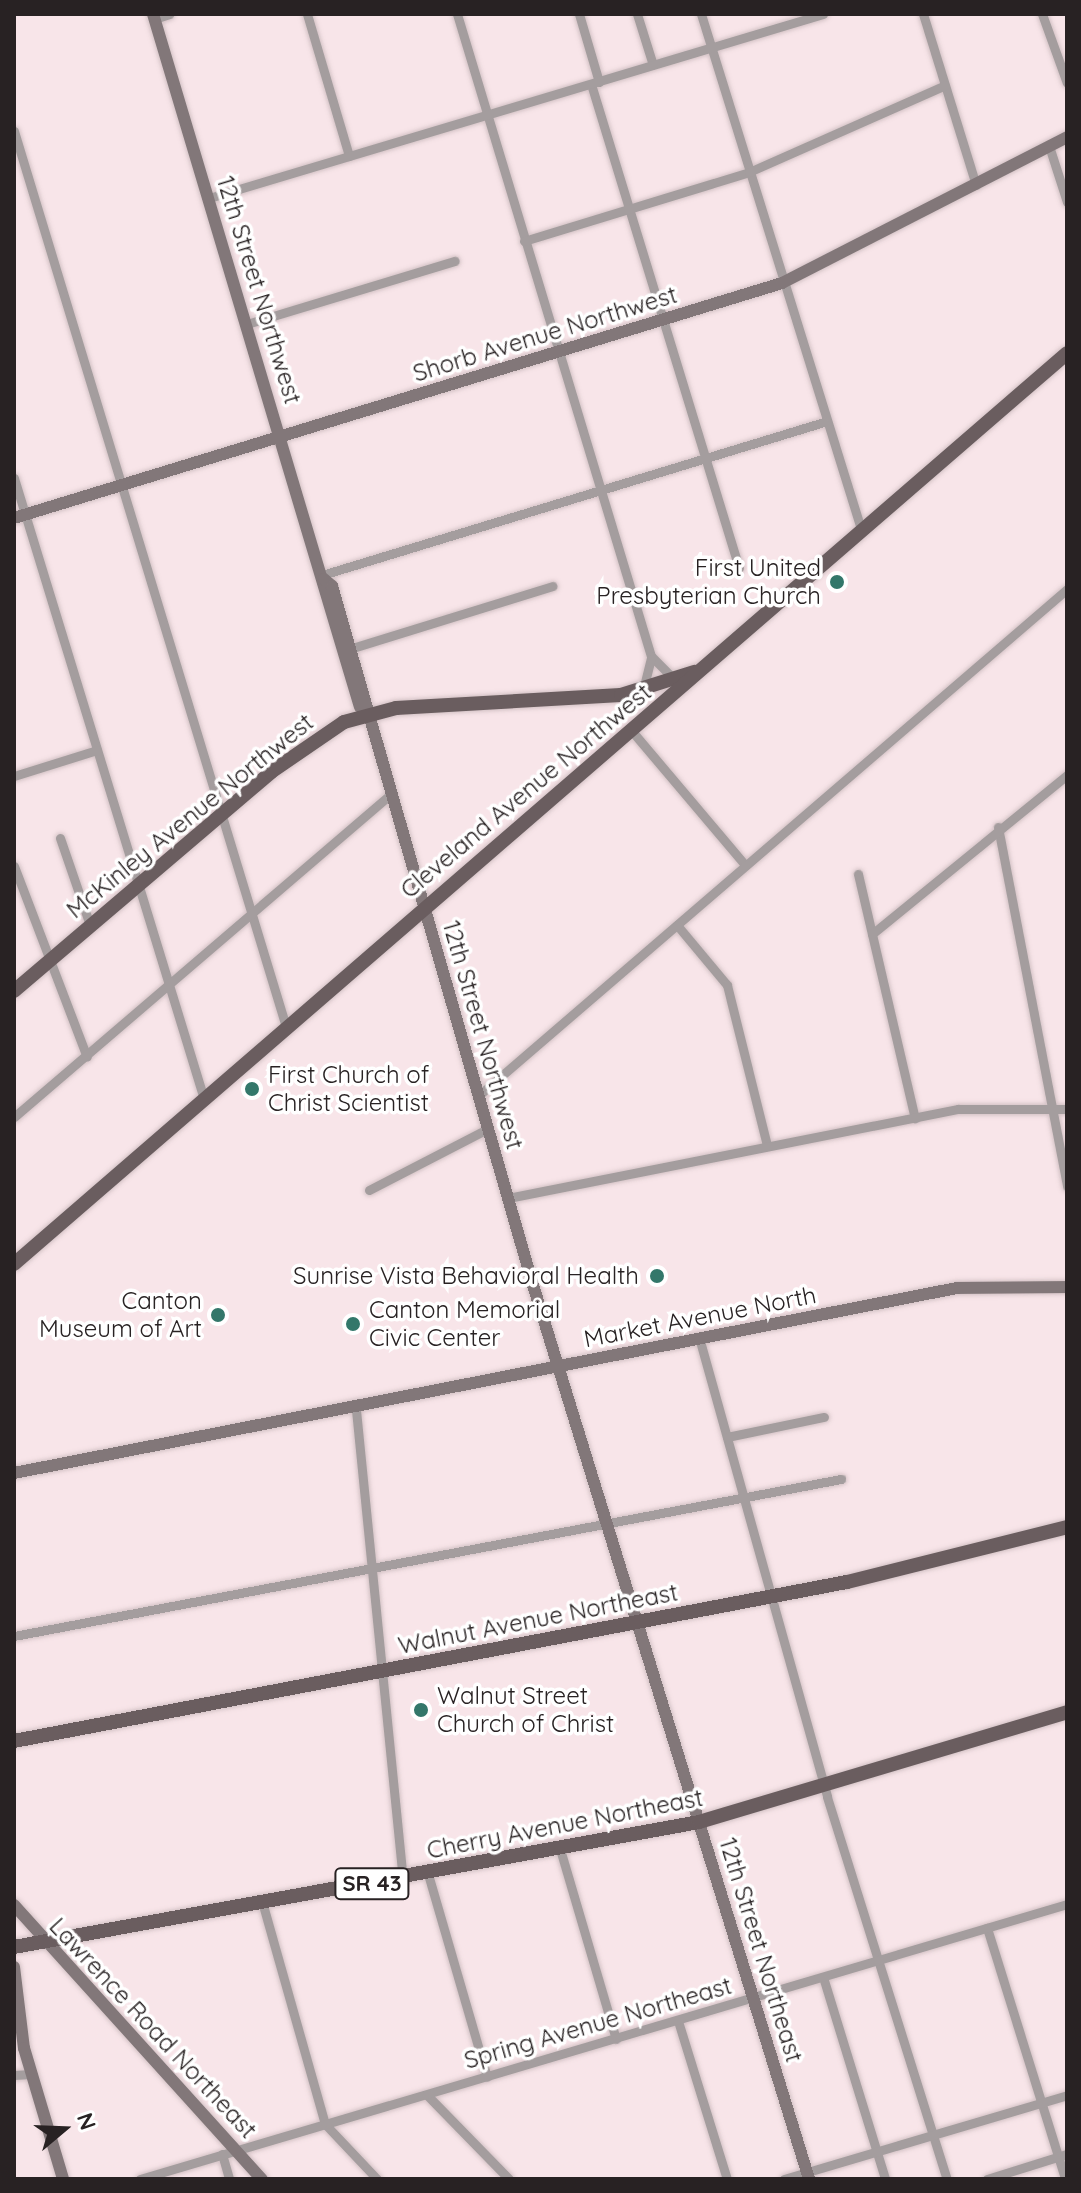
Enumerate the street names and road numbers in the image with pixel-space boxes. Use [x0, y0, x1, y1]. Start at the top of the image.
street label: 12th Street Northwest [211, 173, 307, 407]
street label: Shorb Avenue Northwest [410, 280, 680, 388]
street label: Cleveland Avenue Northwest [395, 678, 657, 904]
street label: McKinley Avenue Northwest [61, 708, 319, 924]
street label: 12th Street Northwest [437, 917, 529, 1153]
street label: Market Avenue North [582, 1280, 818, 1354]
street label: Walnut Avenue Northeast [396, 1578, 680, 1660]
street label: Cherry Avenue Northeast [424, 1783, 706, 1865]
street label: 12th Street Northeast [713, 1834, 809, 2066]
road number: SR 43 [334, 1866, 410, 1902]
street label: Lawrence Road Northeast [43, 1912, 263, 2144]
street label: Spring Avenue Northeast [461, 1971, 735, 2075]

